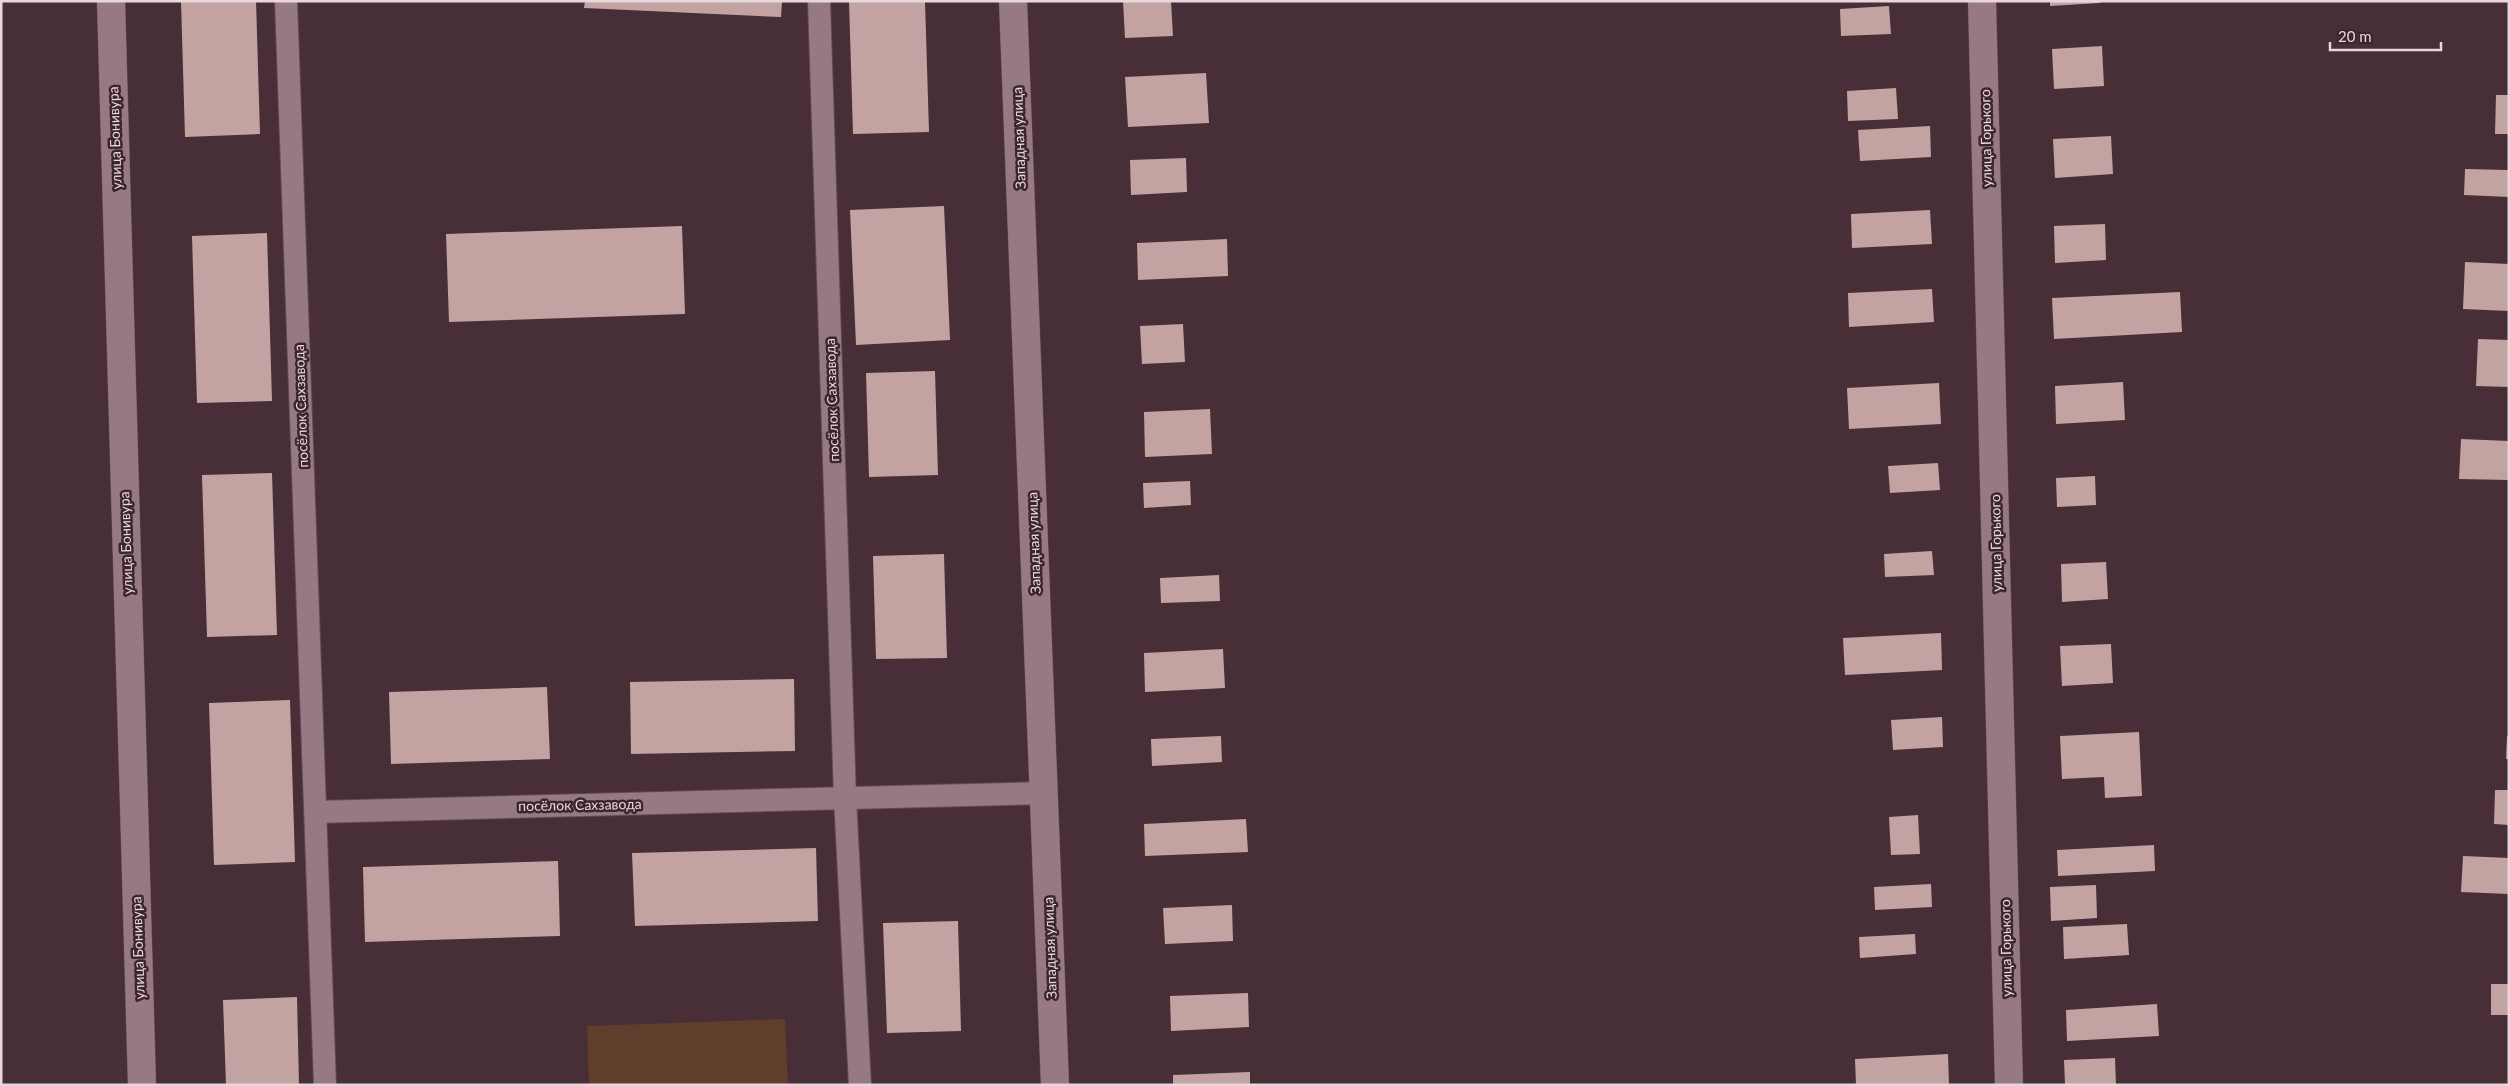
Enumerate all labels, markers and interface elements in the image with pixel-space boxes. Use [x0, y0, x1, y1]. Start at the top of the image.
scale bar [2330, 20, 2441, 52]
text: 20 m [2338, 27, 2372, 45]
street label: улица Бонивура [104, 86, 125, 190]
street label: Западная улица [1008, 87, 1029, 189]
street label: улица Горького [1976, 89, 1995, 187]
street label: посёлок Сахзавода [821, 338, 842, 462]
street label: посёлок Сахзавода [290, 344, 311, 468]
street label: улица Бонивура [115, 491, 136, 595]
street label: Западная улица [1023, 492, 1044, 594]
street label: улица Горького [1986, 494, 2005, 592]
street label: посёлок Сахзавода [518, 795, 642, 814]
street label: улица Бонивура [127, 896, 148, 1000]
street label: Западная улица [1039, 897, 1060, 999]
street label: улица Горького [1996, 899, 2015, 997]

